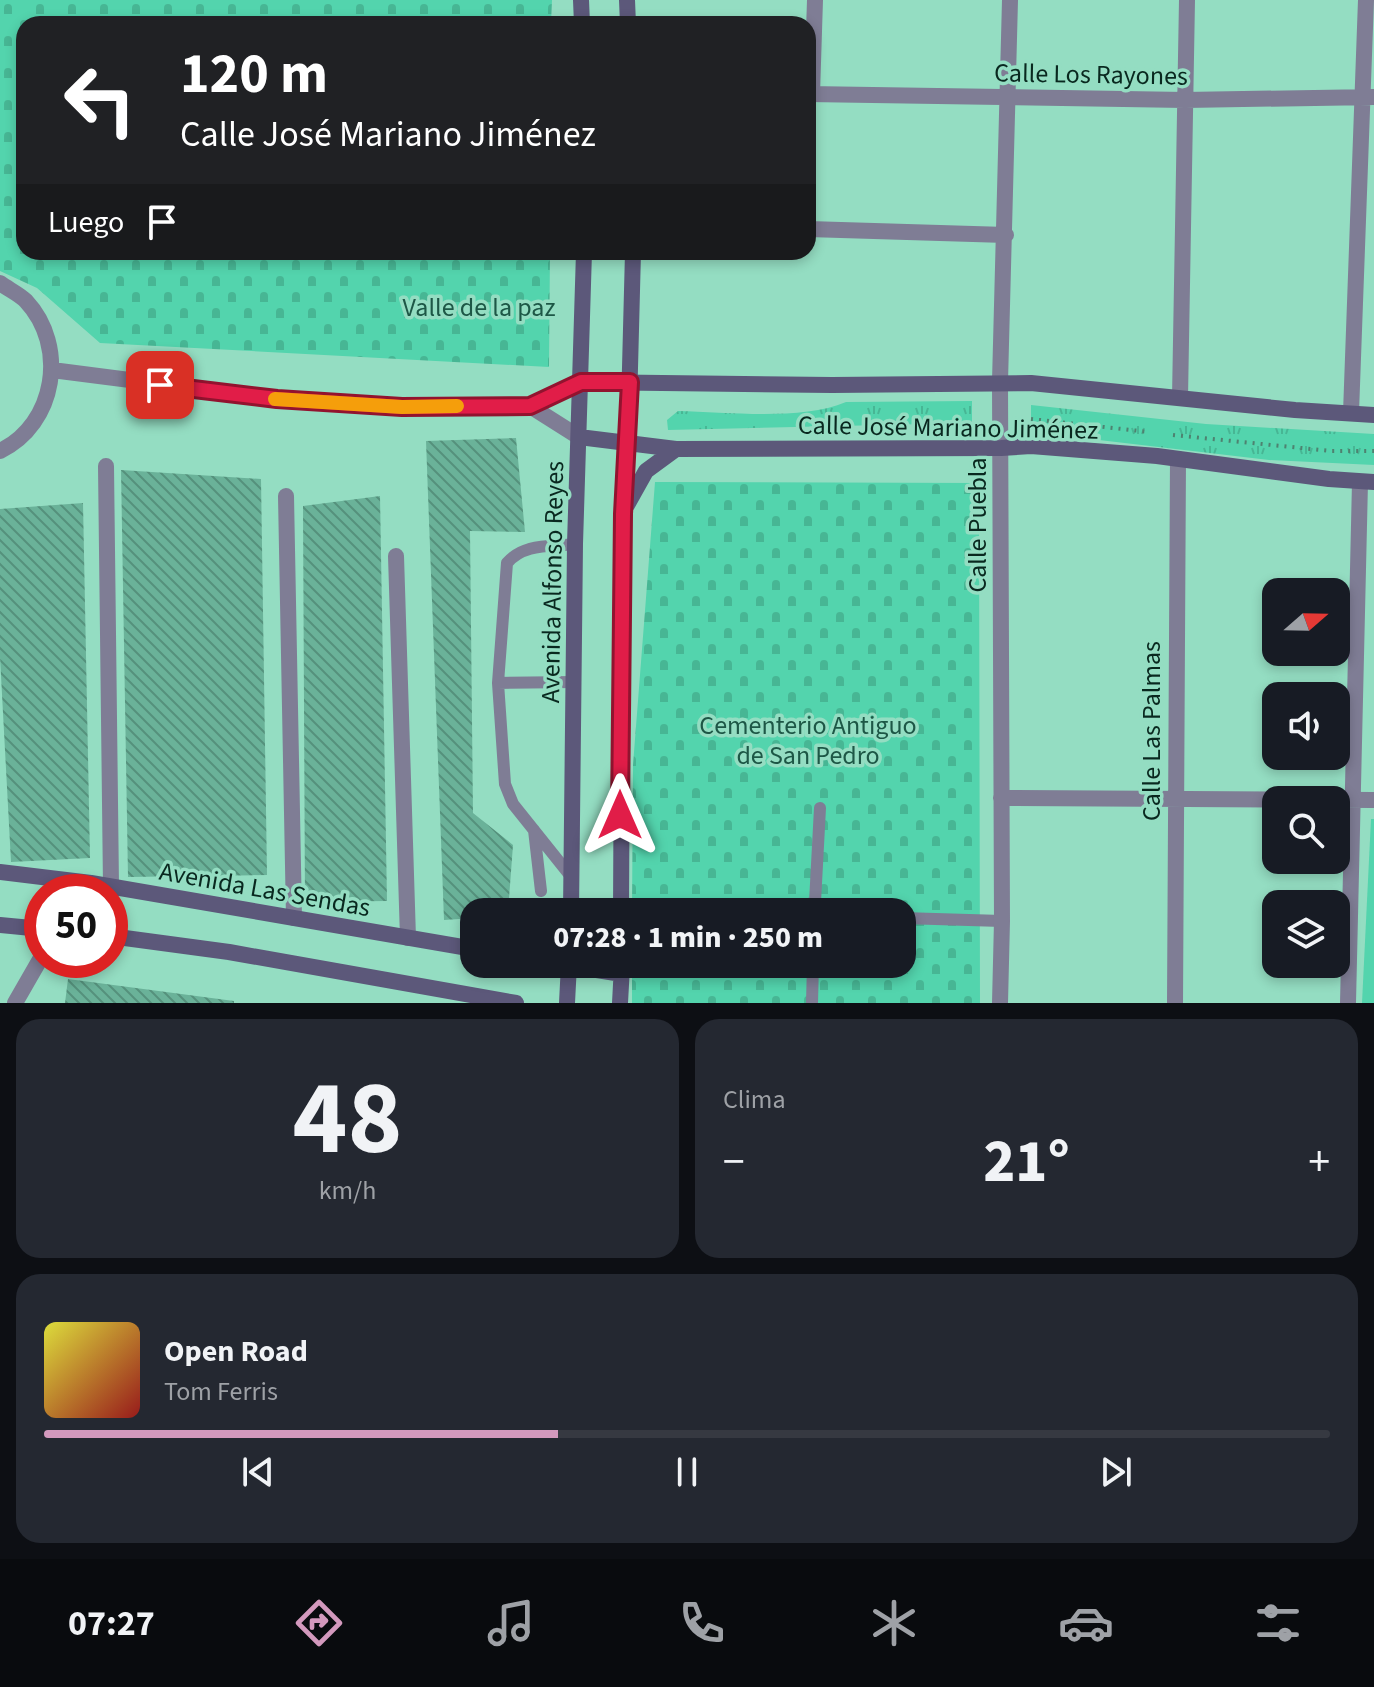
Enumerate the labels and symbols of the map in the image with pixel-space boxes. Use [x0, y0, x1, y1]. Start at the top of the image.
street label: Calle Los Rayones [994, 54, 1188, 95]
park label: Valle de la paz [403, 289, 555, 326]
pin [126, 351, 194, 419]
street label: Calle José Mariano Jiménez [798, 406, 1098, 449]
street label: Calle Puebla [959, 457, 996, 593]
street label: Avenida Alfonso Reyes [532, 460, 573, 703]
north arrow [1262, 578, 1350, 666]
street label: Calle Las Palmas [1133, 641, 1170, 821]
park label: Cementerio Antiguo de San Pedro [699, 707, 917, 774]
position arrow [578, 773, 662, 857]
street label: Avenida Las Sendas [157, 853, 373, 926]
speed limit sign: 50 [24, 874, 128, 978]

